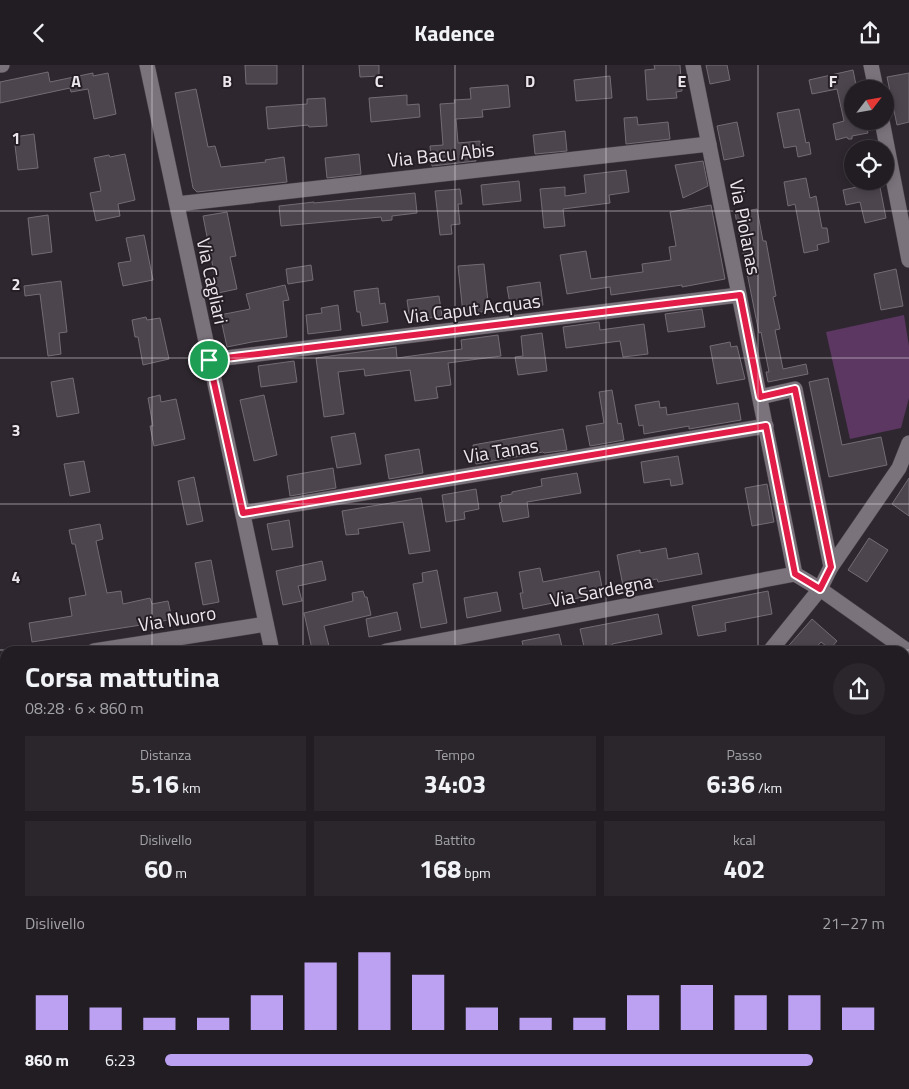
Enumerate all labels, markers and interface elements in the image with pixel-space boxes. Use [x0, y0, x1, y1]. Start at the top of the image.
text: Kadence [414, 16, 495, 50]
icon: back [25, 19, 53, 47]
icon: share [856, 19, 884, 47]
text: A [71, 69, 81, 93]
text: B [222, 69, 232, 93]
text: C [375, 69, 384, 93]
text: D [525, 69, 535, 93]
text: E [678, 69, 687, 93]
text: F [829, 69, 838, 93]
north arrow [844, 80, 894, 130]
map controls [844, 80, 894, 190]
text: 1 [12, 126, 20, 150]
street label: Via Bacu Abis [386, 134, 496, 174]
button: locate [844, 140, 894, 190]
street label: Via Piolanas [723, 177, 770, 277]
street label: Via Cagliari [190, 235, 236, 327]
text: 2 [12, 272, 20, 296]
street label: Via Caput Acquas [402, 285, 542, 331]
pin [188, 339, 230, 381]
icon: arrive [195, 346, 223, 374]
text: 3 [12, 418, 20, 442]
street label: Via Tanas [462, 430, 541, 470]
text: 4 [12, 565, 21, 589]
street label: Via Sardegna [547, 566, 655, 614]
street label: Via Nuoro [136, 598, 218, 638]
text: Corsa mattutina [25, 655, 220, 698]
button: share [833, 663, 885, 715]
text: 08:28 · 6 × 860 m [25, 696, 144, 720]
text: Distanza [140, 744, 191, 765]
text: Tempo [435, 744, 475, 765]
text: Passo [726, 744, 762, 765]
text: 5.16 [131, 765, 179, 803]
text: 34:03 [424, 765, 486, 803]
text: 6:36 [706, 765, 755, 803]
text: km [179, 777, 201, 798]
text: /km [755, 777, 782, 798]
text: Dislivello [139, 829, 192, 850]
text: Battito [435, 829, 475, 850]
text: kcal [733, 829, 756, 850]
text: 60 [144, 850, 172, 888]
text: 168 [419, 850, 461, 888]
text: 402 [723, 850, 765, 888]
text: m [172, 862, 187, 883]
text: bpm [461, 862, 491, 883]
text: Dislivello [25, 911, 85, 935]
text: 21–27 m [822, 911, 885, 935]
text: 860 m [25, 1048, 69, 1072]
text: 6:23 [105, 1048, 135, 1072]

